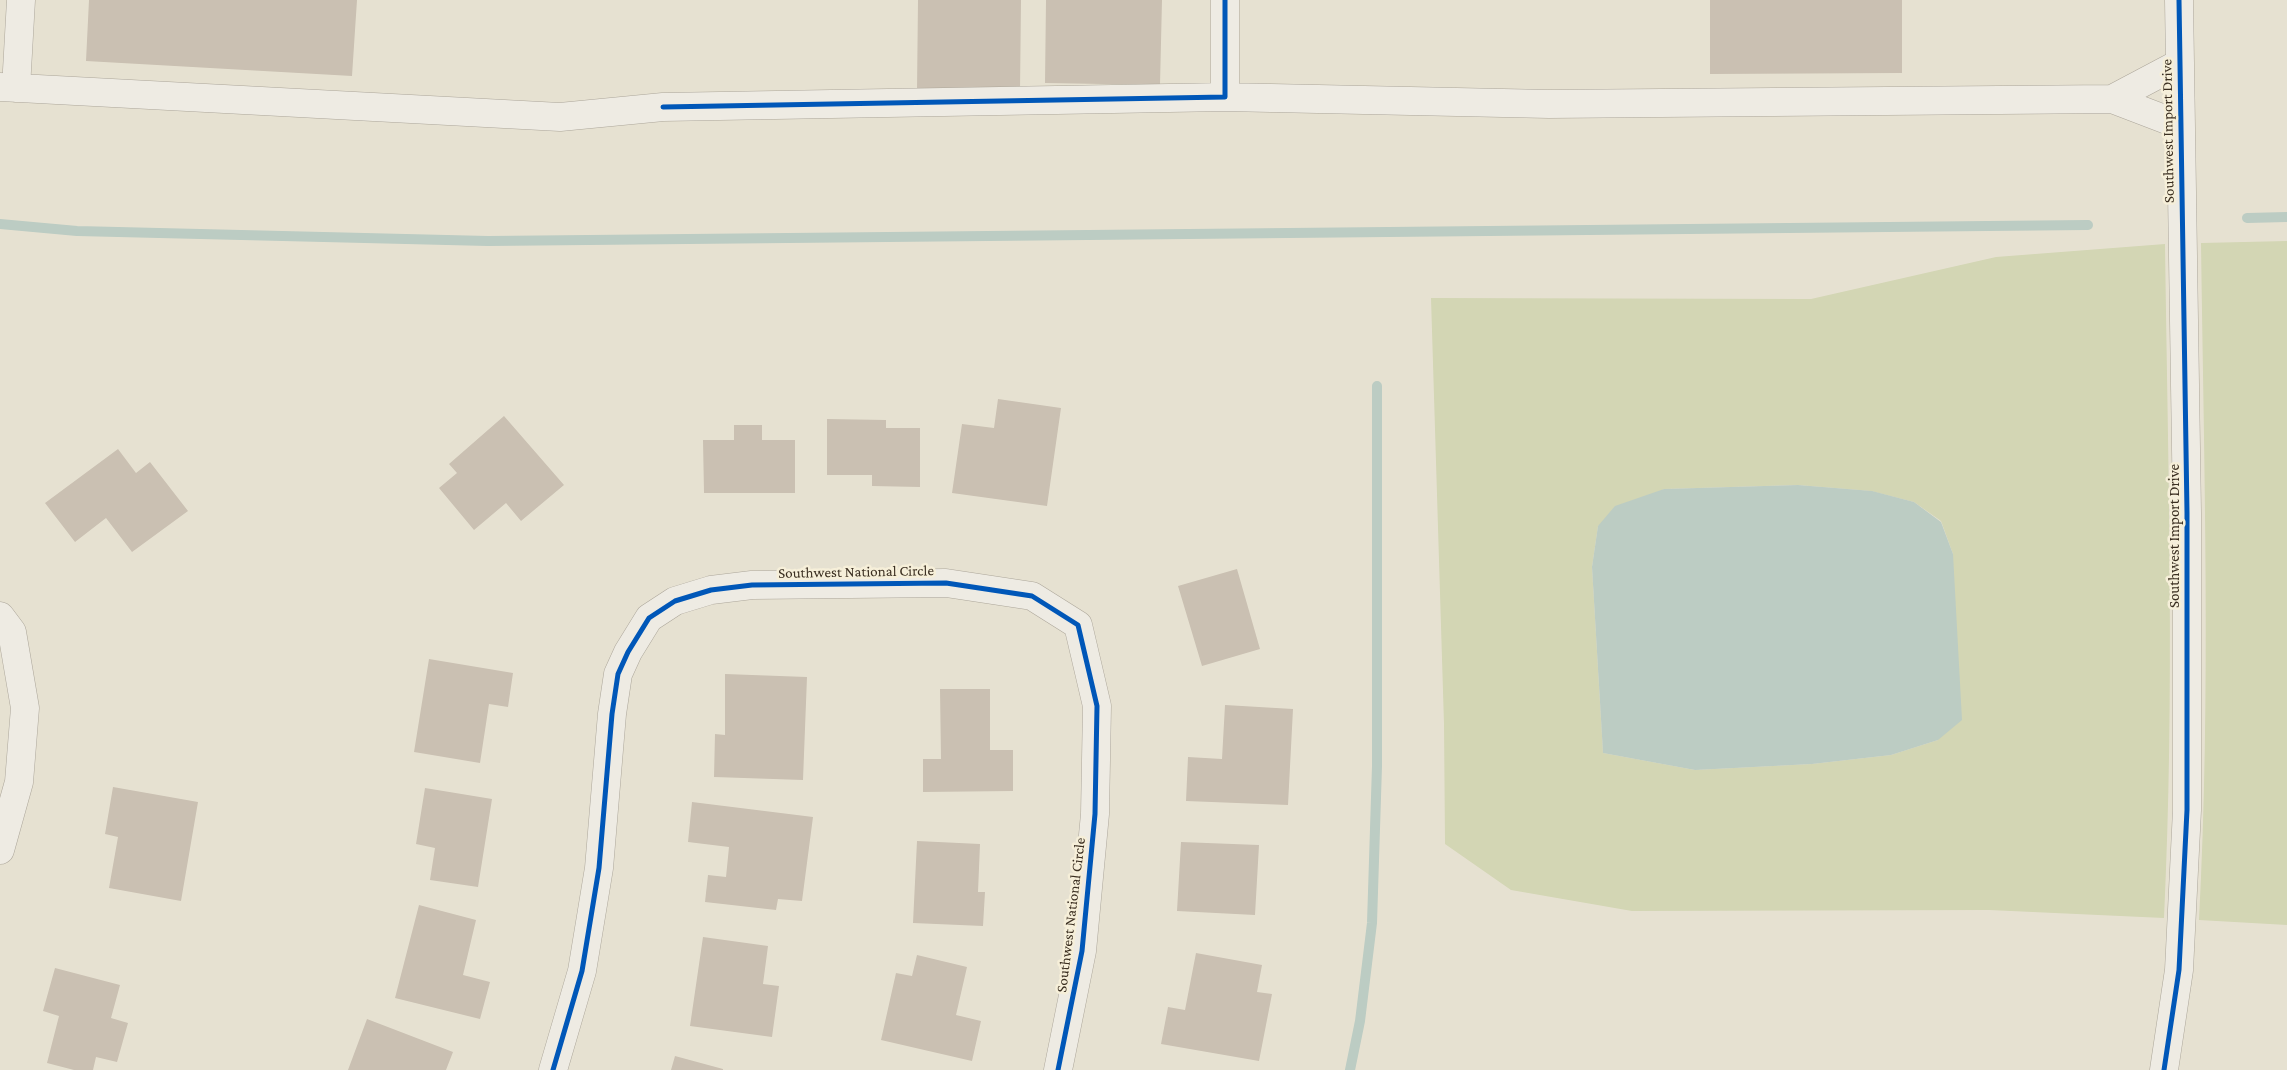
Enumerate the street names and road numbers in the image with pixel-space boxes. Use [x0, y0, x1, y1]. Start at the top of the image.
street label: Southwest Import Drive [2158, 59, 2178, 203]
street label: Southwest Import Drive [2165, 464, 2183, 608]
street label: Southwest National Circle [778, 562, 934, 582]
street label: Southwest National Circle [1053, 837, 1089, 993]

